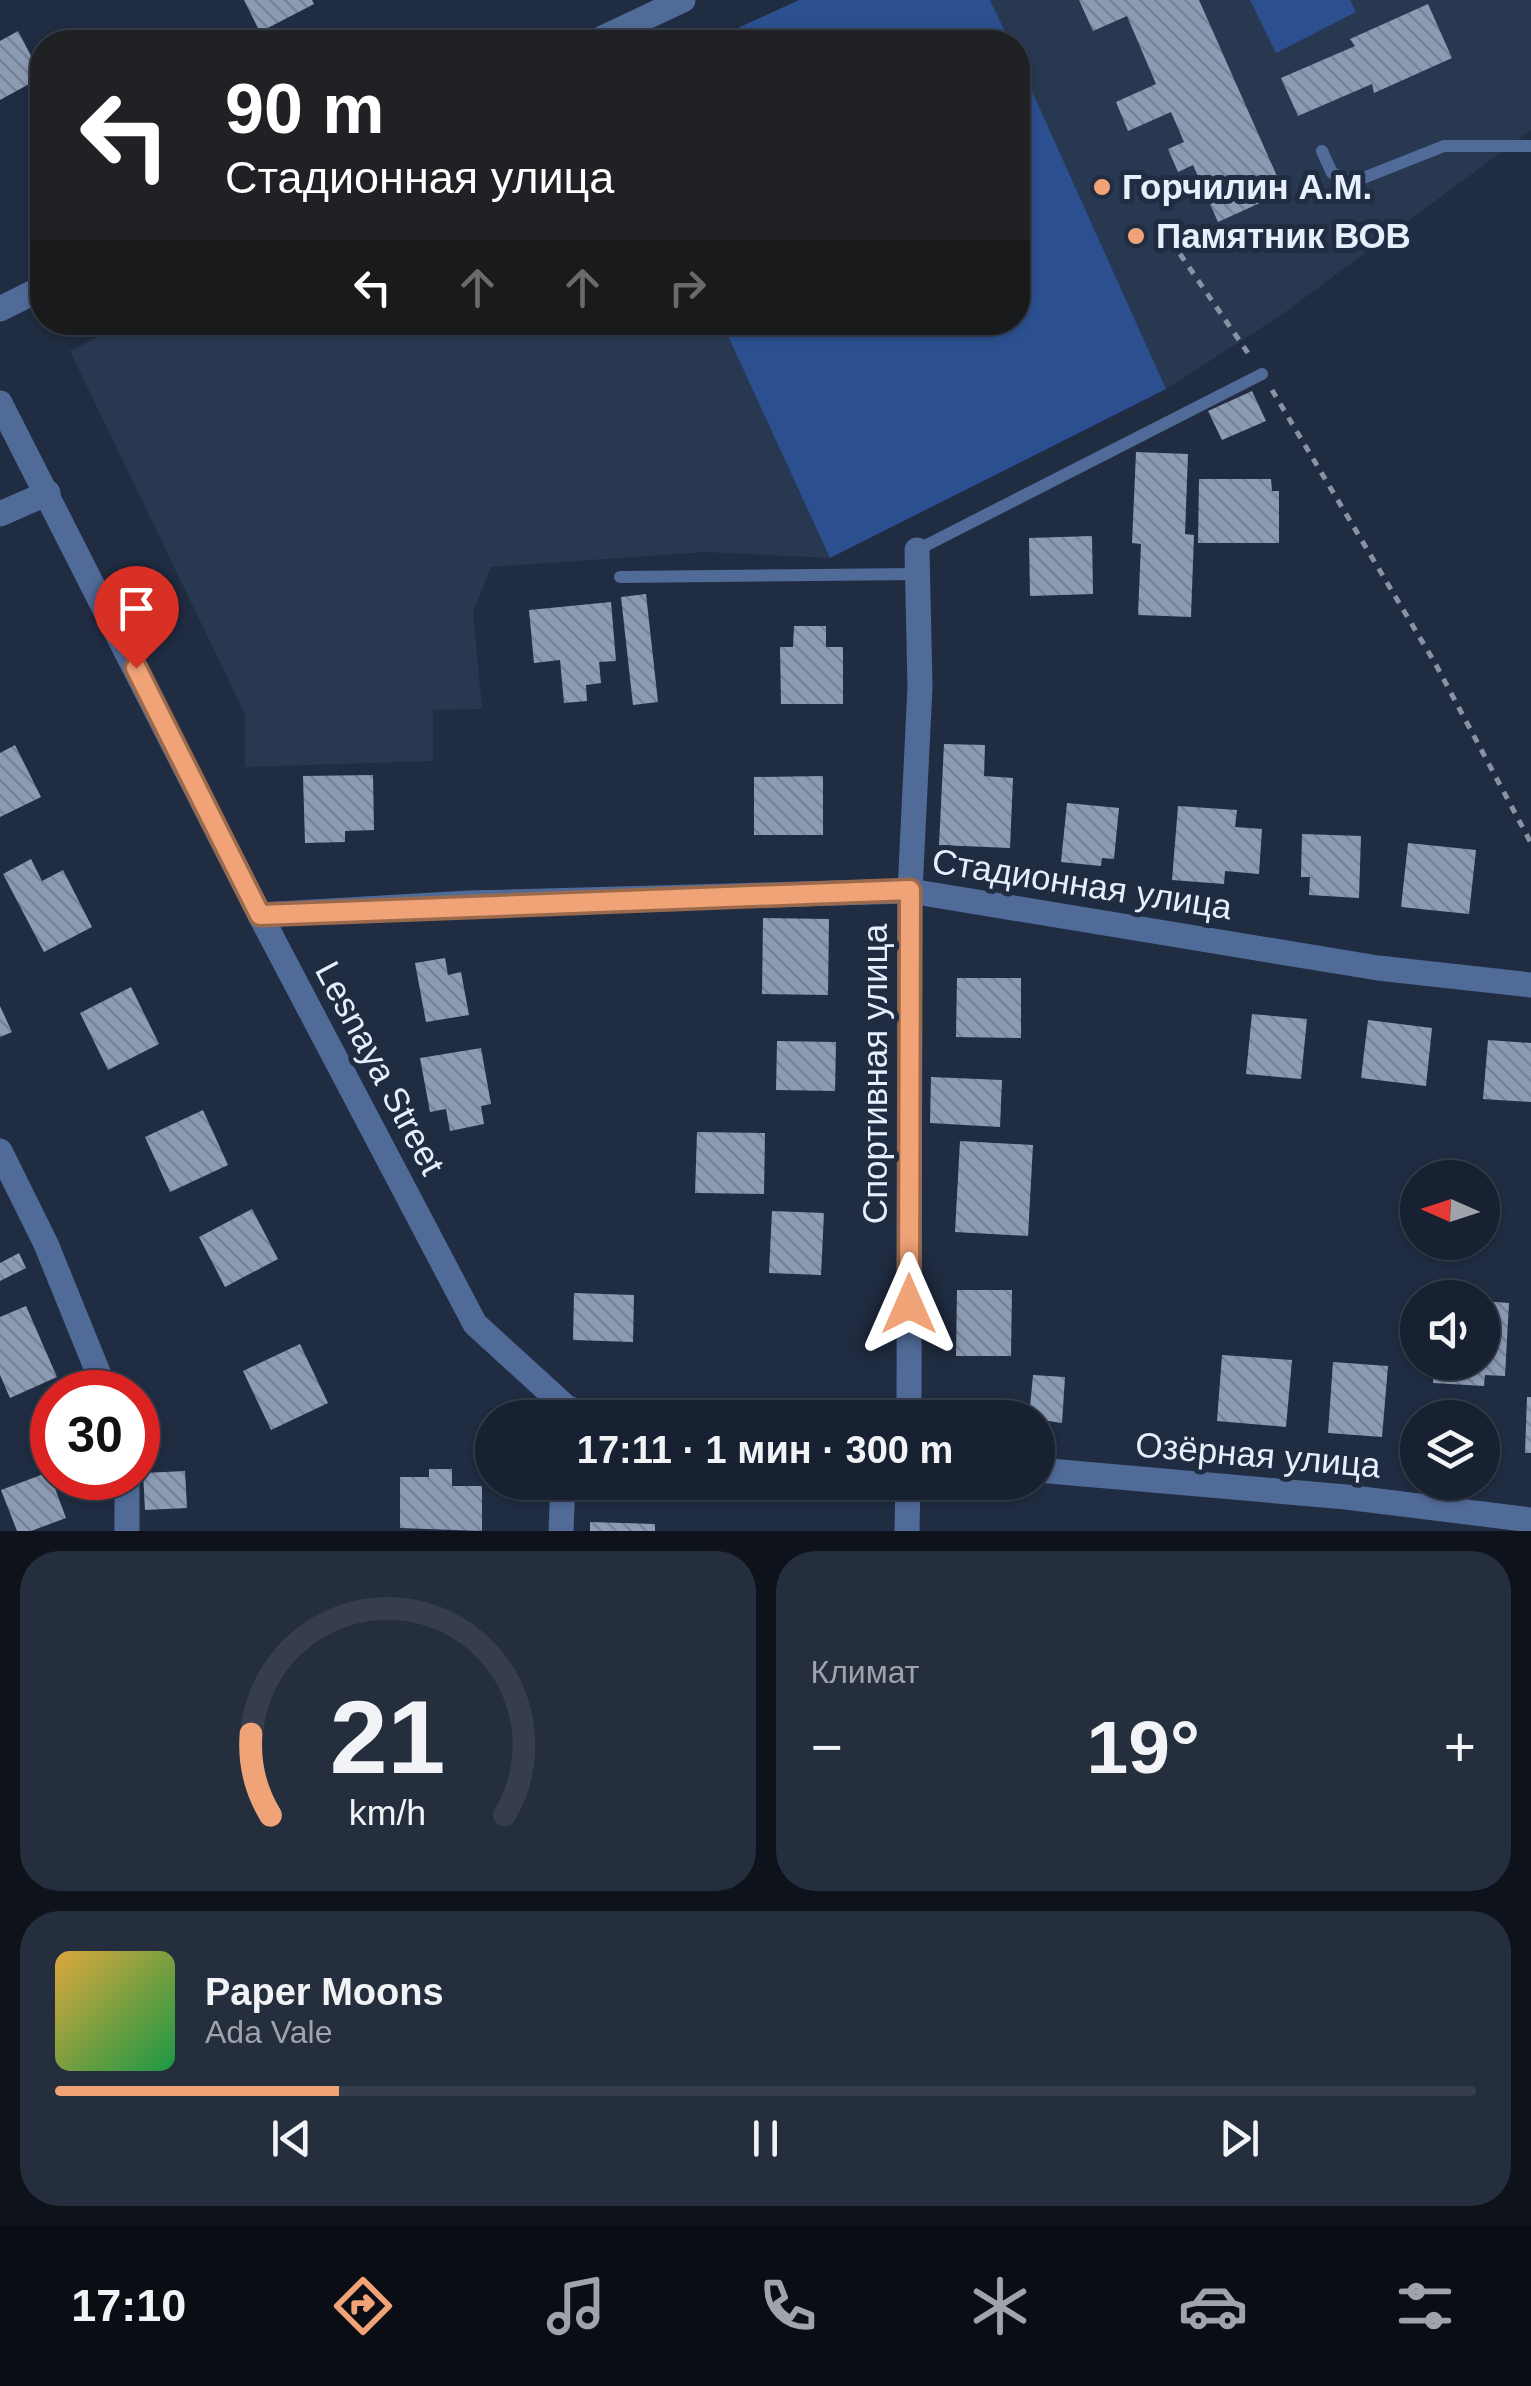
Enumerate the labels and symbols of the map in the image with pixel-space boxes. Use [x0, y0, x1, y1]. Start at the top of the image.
place label: Горчилин А.М. [1122, 167, 1372, 206]
marker: Горчилин А.М. [1091, 176, 1113, 198]
place label: Памятник ВОВ [1156, 216, 1411, 255]
marker: Памятник ВОВ [1125, 225, 1147, 247]
pin [94, 566, 179, 669]
street label: Стадионная улица [929, 841, 1235, 927]
street label: Спортивная улица [855, 923, 894, 1224]
street label: Lesnaya Street [308, 955, 453, 1181]
north arrow [1400, 1160, 1500, 1260]
position arrow [857, 1252, 961, 1356]
speed limit sign: 30 [30, 1370, 160, 1500]
street label: Озёрная улица [1134, 1424, 1383, 1485]

